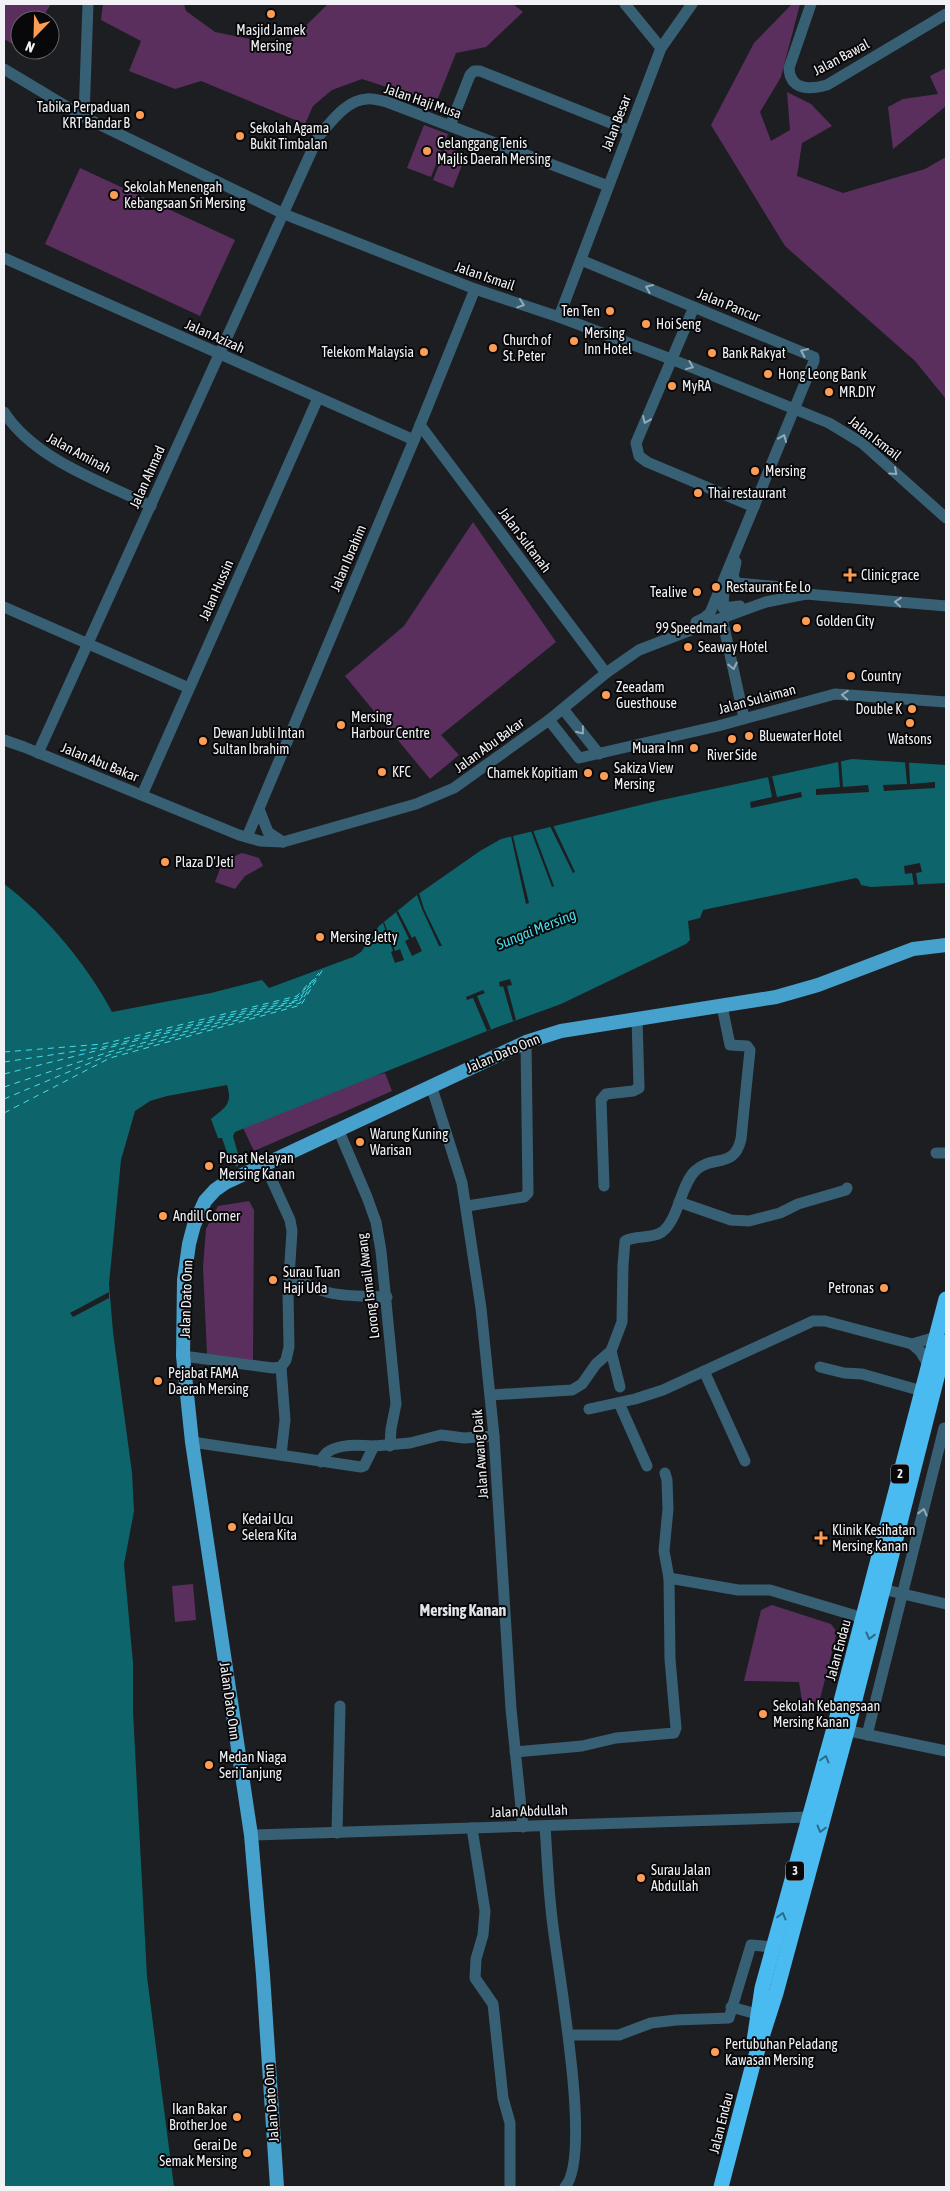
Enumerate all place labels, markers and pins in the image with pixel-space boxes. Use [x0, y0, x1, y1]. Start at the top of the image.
marker: Masjid Jamek Mersing [265, 8, 277, 20]
place label: Masjid Jamek Mersing [236, 22, 306, 54]
place label: Tabika Perpaduan KRT Bandar B [37, 99, 130, 131]
marker: Tabika Perpaduan KRT Bandar B [134, 109, 146, 121]
place label: Sekolah Agama Bukit Timbalan [250, 120, 329, 152]
marker: Sekolah Agama Bukit Timbalan [234, 130, 246, 142]
place label: Gelanggang Tenis Majlis Daerah Mersing [437, 135, 551, 167]
marker: Gelanggang Tenis Majlis Daerah Mersing [421, 145, 433, 157]
place label: Sekolah Menengah Kebangsaan Sri Mersing [124, 179, 246, 211]
marker: Sekolah Menengah Kebangsaan Sri Mersing [108, 189, 120, 201]
place label: Ten Ten [561, 303, 600, 319]
marker: Ten Ten [604, 305, 616, 317]
place label: Hoi Seng [656, 316, 701, 332]
marker: Hoi Seng [640, 318, 652, 330]
place label: Mersing Inn Hotel [584, 325, 632, 357]
place label: Church of St. Peter [503, 332, 551, 364]
marker: Mersing Inn Hotel [568, 335, 580, 347]
marker: Church of St. Peter [487, 342, 499, 354]
place label: Telekom Malaysia [321, 344, 414, 360]
place label: Bank Rakyat [722, 345, 786, 361]
marker: Telekom Malaysia [418, 346, 430, 358]
marker: Bank Rakyat [706, 347, 718, 359]
place label: Hong Leong Bank [778, 366, 867, 382]
marker: Hong Leong Bank [762, 368, 774, 380]
place label: MyRA [682, 378, 711, 394]
marker: MyRA [666, 380, 678, 392]
place label: MR.DIY [839, 384, 876, 400]
marker: MR.DIY [823, 386, 835, 398]
place label: Mersing [765, 463, 806, 479]
marker: Mersing [749, 465, 761, 477]
place label: Thai restaurant [708, 485, 786, 501]
marker: Thai restaurant [692, 487, 704, 499]
place label: Clinic grace [861, 567, 919, 583]
marker: Clinic grace [843, 568, 857, 582]
place label: Restaurant Ee Lo [726, 579, 811, 595]
marker: Restaurant Ee Lo [710, 581, 722, 593]
place label: Tealive [650, 584, 687, 600]
marker: Tealive [691, 586, 703, 598]
place label: Golden City [816, 613, 875, 629]
marker: Golden City [800, 615, 812, 627]
place label: 99 Speedmart [656, 620, 727, 636]
marker: 99 Speedmart [731, 622, 743, 634]
place label: Seaway Hotel [698, 639, 768, 655]
marker: Seaway Hotel [682, 641, 694, 653]
place label: Country [861, 668, 902, 684]
marker: Country [845, 670, 857, 682]
place label: Zeeadam Guesthouse [616, 679, 677, 711]
marker: Zeeadam Guesthouse [600, 689, 612, 701]
place label: Double K [855, 701, 902, 717]
marker: Double K [906, 703, 918, 715]
place label: Mersing Harbour Centre [351, 709, 430, 741]
marker: Watsons [904, 717, 916, 729]
marker: Mersing Harbour Centre [335, 719, 347, 731]
place label: Dewan Jubli Intan Sultan Ibrahim [213, 725, 305, 757]
place label: Bluewater Hotel [759, 728, 842, 744]
marker: Bluewater Hotel [743, 730, 755, 742]
place label: Watsons [888, 731, 932, 747]
marker: River Side [726, 733, 738, 745]
marker: Dewan Jubli Intan Sultan Ibrahim [197, 735, 209, 747]
place label: Muara Inn [632, 740, 684, 756]
marker: Muara Inn [688, 742, 700, 754]
place label: River Side [707, 747, 757, 763]
place label: Sakiza View Mersing [614, 760, 674, 792]
place label: KFC [392, 764, 412, 780]
place label: Chamek Kopitiam [487, 765, 578, 781]
marker: KFC [376, 766, 388, 778]
marker: Chamek Kopitiam [582, 767, 594, 779]
marker: Sakiza View Mersing [598, 770, 610, 782]
place label: Plaza D'Jeti [175, 854, 234, 870]
marker: Plaza D'Jeti [159, 856, 171, 868]
place label: Mersing Jetty [330, 929, 398, 945]
marker: Mersing Jetty [314, 931, 326, 943]
place label: Warung Kuning Warisan [370, 1126, 448, 1158]
marker: Warung Kuning Warisan [354, 1136, 366, 1148]
place label: Pusat Nelayan Mersing Kanan [219, 1150, 295, 1182]
marker: Pusat Nelayan Mersing Kanan [203, 1160, 215, 1172]
place label: Andill Corner [173, 1208, 241, 1224]
marker: Andill Corner [157, 1210, 169, 1222]
place label: Surau Tuan Haji Uda [283, 1264, 340, 1296]
marker: Surau Tuan Haji Uda [267, 1274, 279, 1286]
place label: Petronas [828, 1280, 874, 1296]
marker: Petronas [878, 1282, 890, 1294]
place label: Pejabat FAMA Daerah Mersing [168, 1365, 249, 1397]
marker: Pejabat FAMA Daerah Mersing [152, 1375, 164, 1387]
place label: Kedai Ucu Selera Kita [242, 1511, 297, 1543]
marker: Kedai Ucu Selera Kita [226, 1521, 238, 1533]
place label: Klinik Kesihatan Mersing Kanan [832, 1522, 916, 1554]
marker: Klinik Kesihatan Mersing Kanan [814, 1531, 828, 1545]
place label: Sekolah Kebangsaan Mersing Kanan [773, 1698, 880, 1730]
marker: Sekolah Kebangsaan Mersing Kanan [757, 1708, 769, 1720]
place label: Medan Niaga Seri Tanjung [219, 1749, 287, 1781]
marker: Medan Niaga Seri Tanjung [203, 1759, 215, 1771]
place label: Surau Jalan Abdullah [651, 1862, 711, 1894]
marker: Surau Jalan Abdullah [635, 1872, 647, 1884]
place label: Pertubuhan Peladang Kawasan Mersing [725, 2036, 838, 2068]
marker: Pertubuhan Peladang Kawasan Mersing [709, 2046, 721, 2058]
place label: Ikan Bakar Brother Joe [169, 2101, 228, 2133]
marker: Ikan Bakar Brother Joe [231, 2111, 243, 2123]
place label: Gerai De Semak Mersing [159, 2137, 237, 2169]
marker: Gerai De Semak Mersing [241, 2147, 253, 2159]

